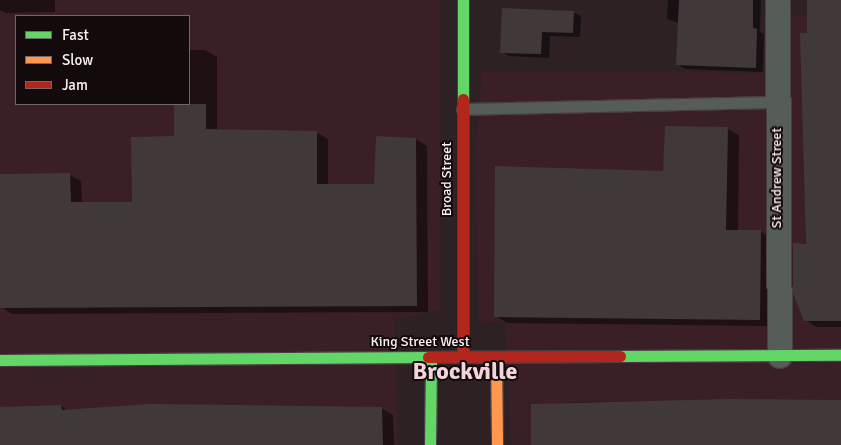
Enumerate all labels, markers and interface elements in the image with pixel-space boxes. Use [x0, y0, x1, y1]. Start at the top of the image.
legend [15, 15, 190, 105]
text: Fast [62, 26, 89, 44]
text: Slow [62, 51, 93, 69]
text: Jam [62, 76, 88, 94]
street label: St Andrew Street [769, 128, 785, 228]
street label: Broad Street [439, 142, 455, 216]
street label: King Street West [370, 334, 470, 350]
district label: Brockville [413, 358, 517, 386]

